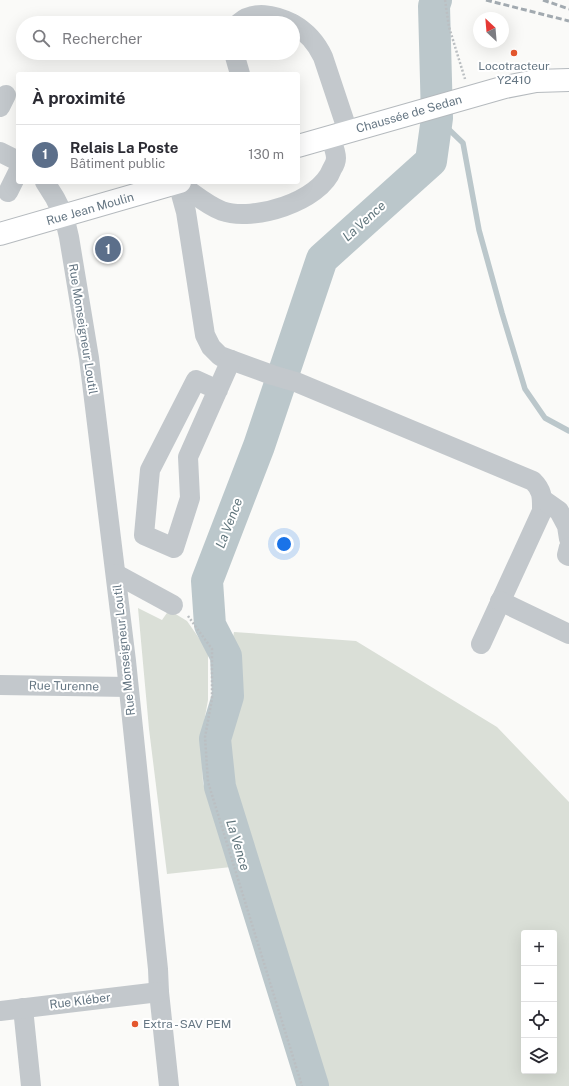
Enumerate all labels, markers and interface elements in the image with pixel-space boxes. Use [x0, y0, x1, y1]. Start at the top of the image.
north arrow [473, 12, 509, 48]
search box [16, 16, 300, 60]
icon: search [30, 27, 52, 49]
text: Rechercher [62, 30, 142, 47]
marker: Locotracteur Y2410 [509, 48, 519, 58]
place label: Locotracteur Y2410 [478, 59, 550, 87]
text: À proximité [32, 88, 126, 108]
street label: Chaussée de Sedan [354, 92, 464, 136]
text: Relais La Poste [70, 139, 178, 156]
text: 1 [42, 147, 48, 162]
text: 130 m [248, 147, 284, 162]
text: Bâtiment public [70, 156, 165, 171]
street label: Rue Jean Moulin [45, 190, 135, 228]
water label: La Vence [339, 198, 389, 244]
pin: 1 [95, 234, 121, 264]
street label: Rue Monseigneur Loutil [66, 263, 100, 396]
water label: La Vence [213, 496, 245, 550]
your location [274, 534, 294, 554]
street label: Rue Monseigneur Loutil [110, 583, 138, 716]
street label: Rue Turenne [29, 678, 99, 694]
water label: La Vence [223, 818, 253, 872]
map controls [521, 930, 557, 1074]
button: + [521, 930, 557, 966]
button: − [521, 966, 557, 1002]
street label: Rue Kléber [49, 990, 112, 1012]
button: locate [521, 1002, 557, 1038]
place label: Extra - SAV PEM [143, 1017, 231, 1031]
marker: Extra - SAV PEM [130, 1019, 140, 1029]
button: layers [521, 1038, 557, 1074]

